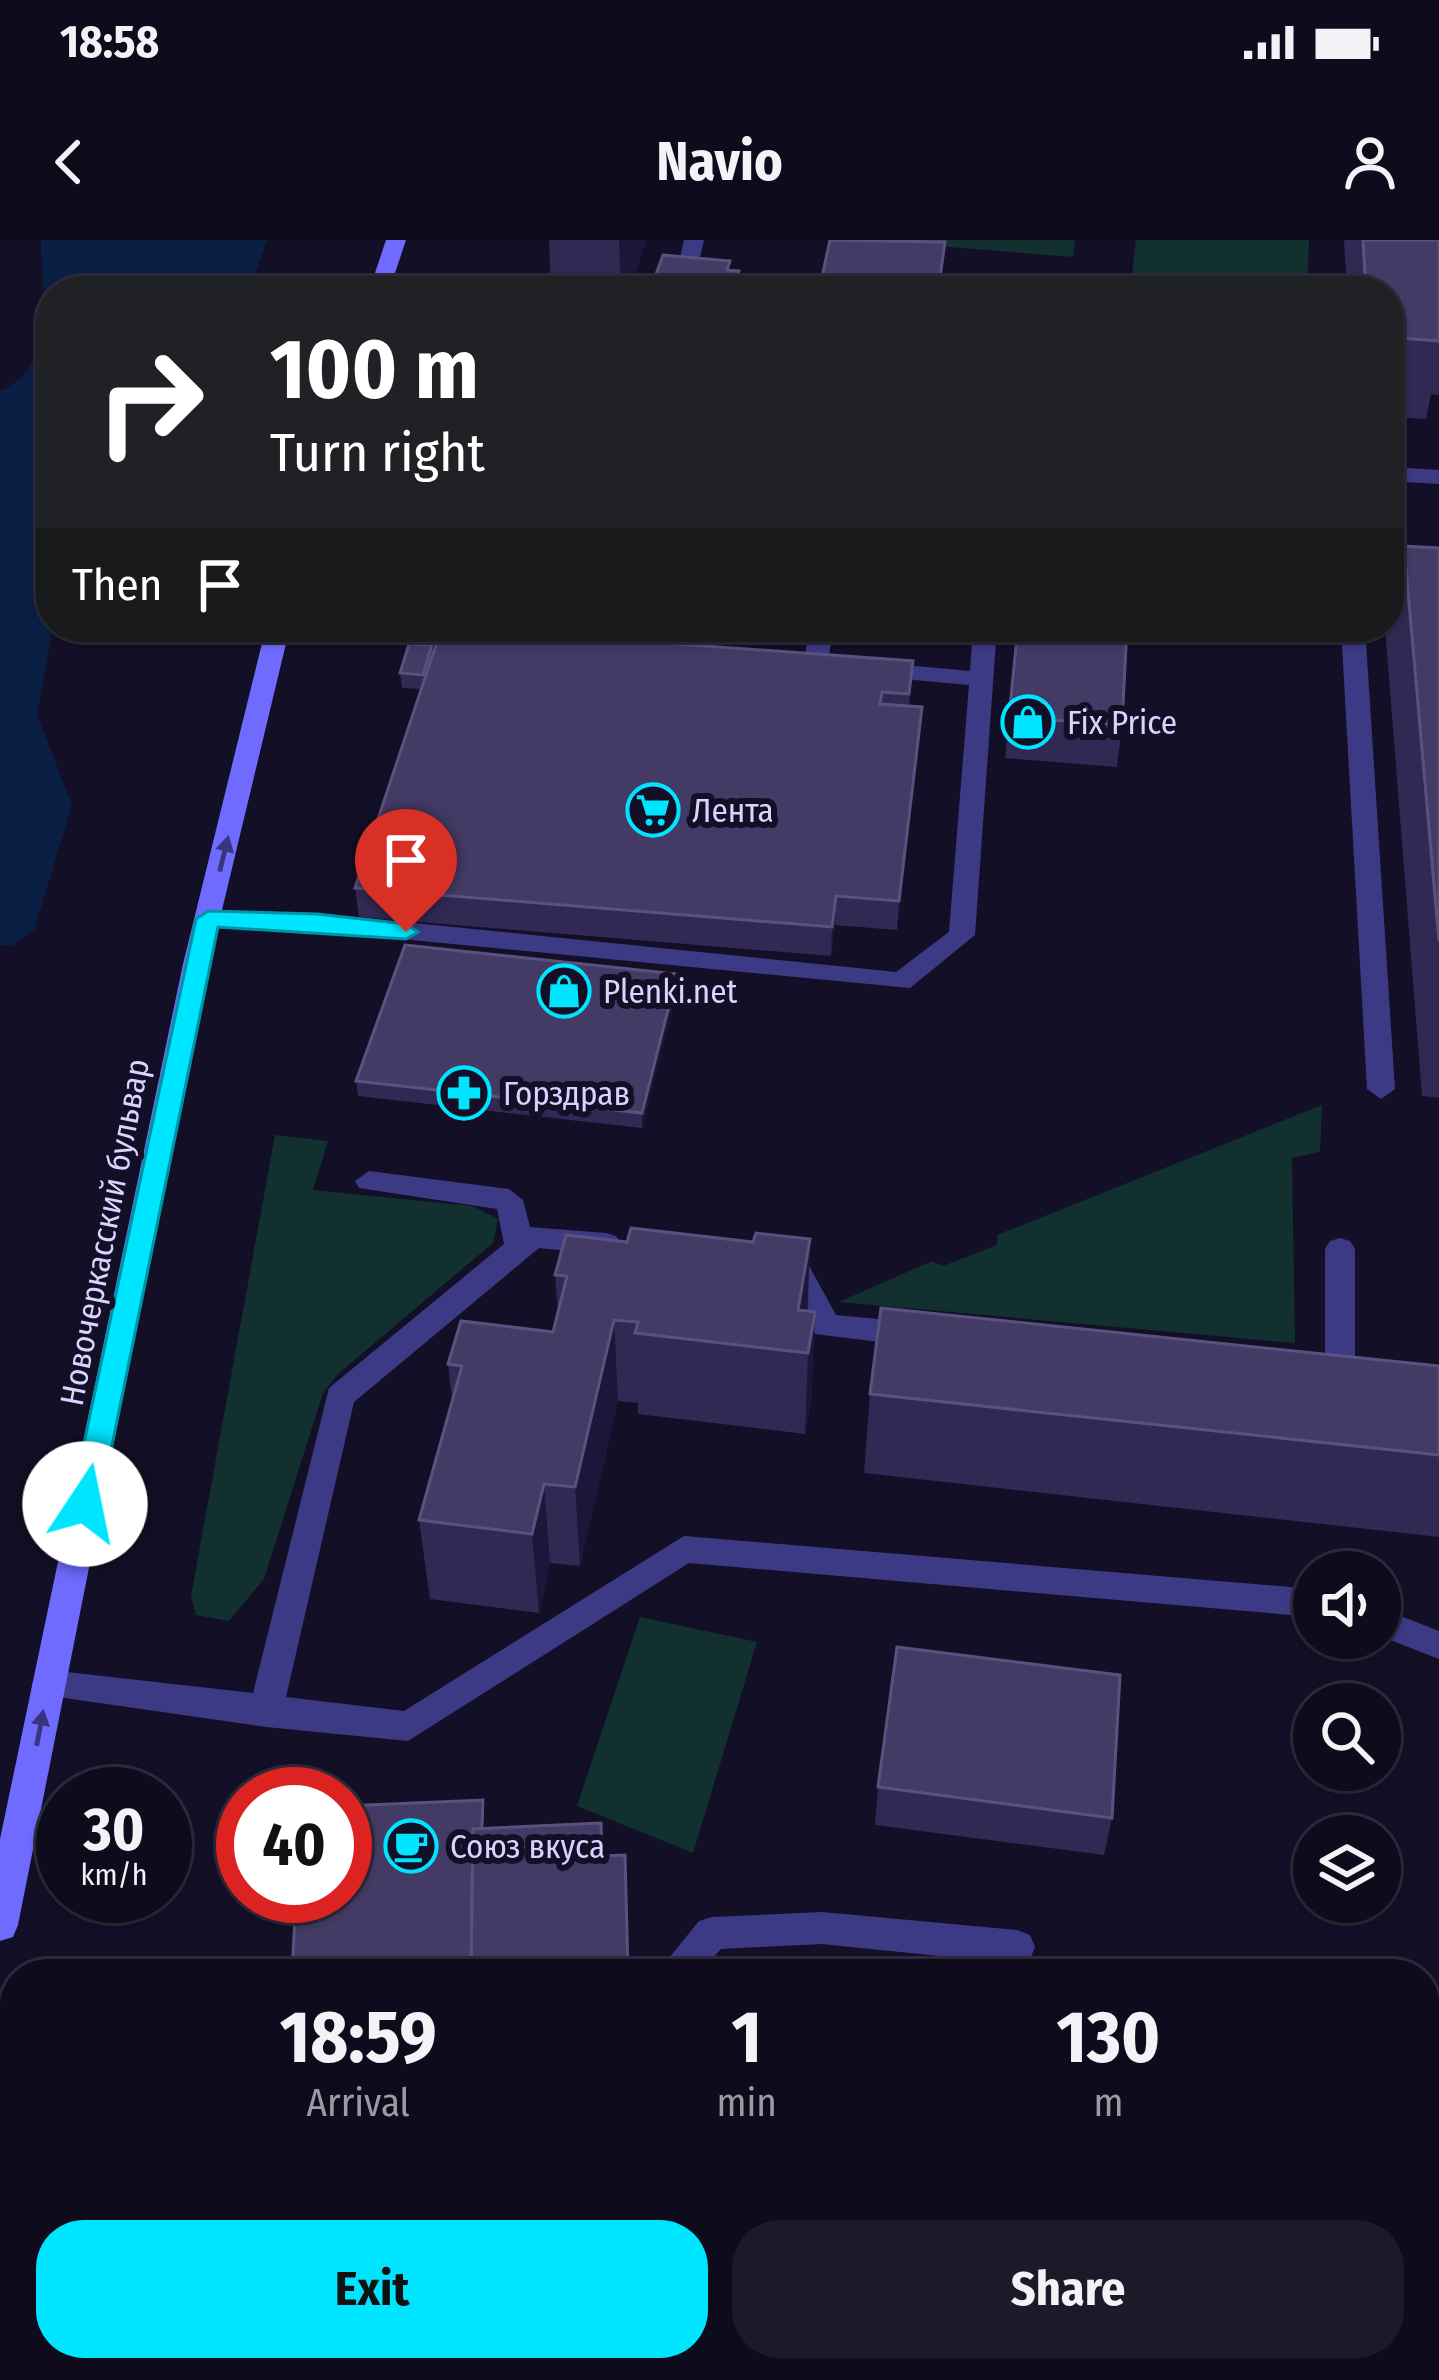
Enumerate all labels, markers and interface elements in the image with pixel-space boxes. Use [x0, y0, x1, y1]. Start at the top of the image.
text: 18:58 [60, 15, 159, 69]
icon: back [36, 129, 102, 195]
icon: person [1337, 129, 1403, 195]
text: Navio [656, 130, 783, 194]
text: 100 m [270, 319, 479, 420]
icon: right [72, 324, 228, 480]
text: Turn right [270, 421, 485, 485]
icon: arrive [187, 552, 253, 618]
text: Then [72, 558, 163, 612]
shop icon: Fix Price [1000, 694, 1056, 750]
place label: Fix Price [1067, 703, 1177, 743]
supermarket icon: Лента [625, 782, 681, 838]
place label: Лента [692, 791, 774, 831]
pin [355, 809, 457, 932]
icon: arrive [373, 827, 439, 893]
one-way arrow [215, 835, 234, 872]
shop icon: Plenki.net [536, 963, 592, 1019]
place label: Plenki.net [603, 972, 738, 1012]
street label: Новочеркасский бульвар [52, 1055, 158, 1409]
pharmacy icon: Горздрав [436, 1065, 492, 1121]
place label: Горздрав [503, 1074, 630, 1114]
position arrow [22, 1441, 148, 1567]
map controls [1293, 1551, 1401, 1923]
button: sound [1293, 1551, 1401, 1659]
button: search [1293, 1683, 1401, 1791]
one-way arrow [31, 1709, 50, 1747]
speed limit sign: 40 [216, 1767, 372, 1923]
text: 30 [83, 1794, 145, 1866]
button: layers [1293, 1815, 1401, 1923]
cafe icon: Союз вкуса [383, 1818, 439, 1874]
place label: Союз вкуса [450, 1827, 605, 1867]
text: km/h [81, 1857, 147, 1893]
text: 18:59 [280, 1995, 437, 2081]
text: 1 [731, 1995, 762, 2081]
text: 130 [1056, 1995, 1160, 2081]
text: Arrival [307, 2080, 410, 2126]
text: min [716, 2080, 777, 2126]
text: m [1093, 2080, 1123, 2126]
button: Exit [36, 2220, 708, 2358]
button: Share [732, 2220, 1404, 2358]

